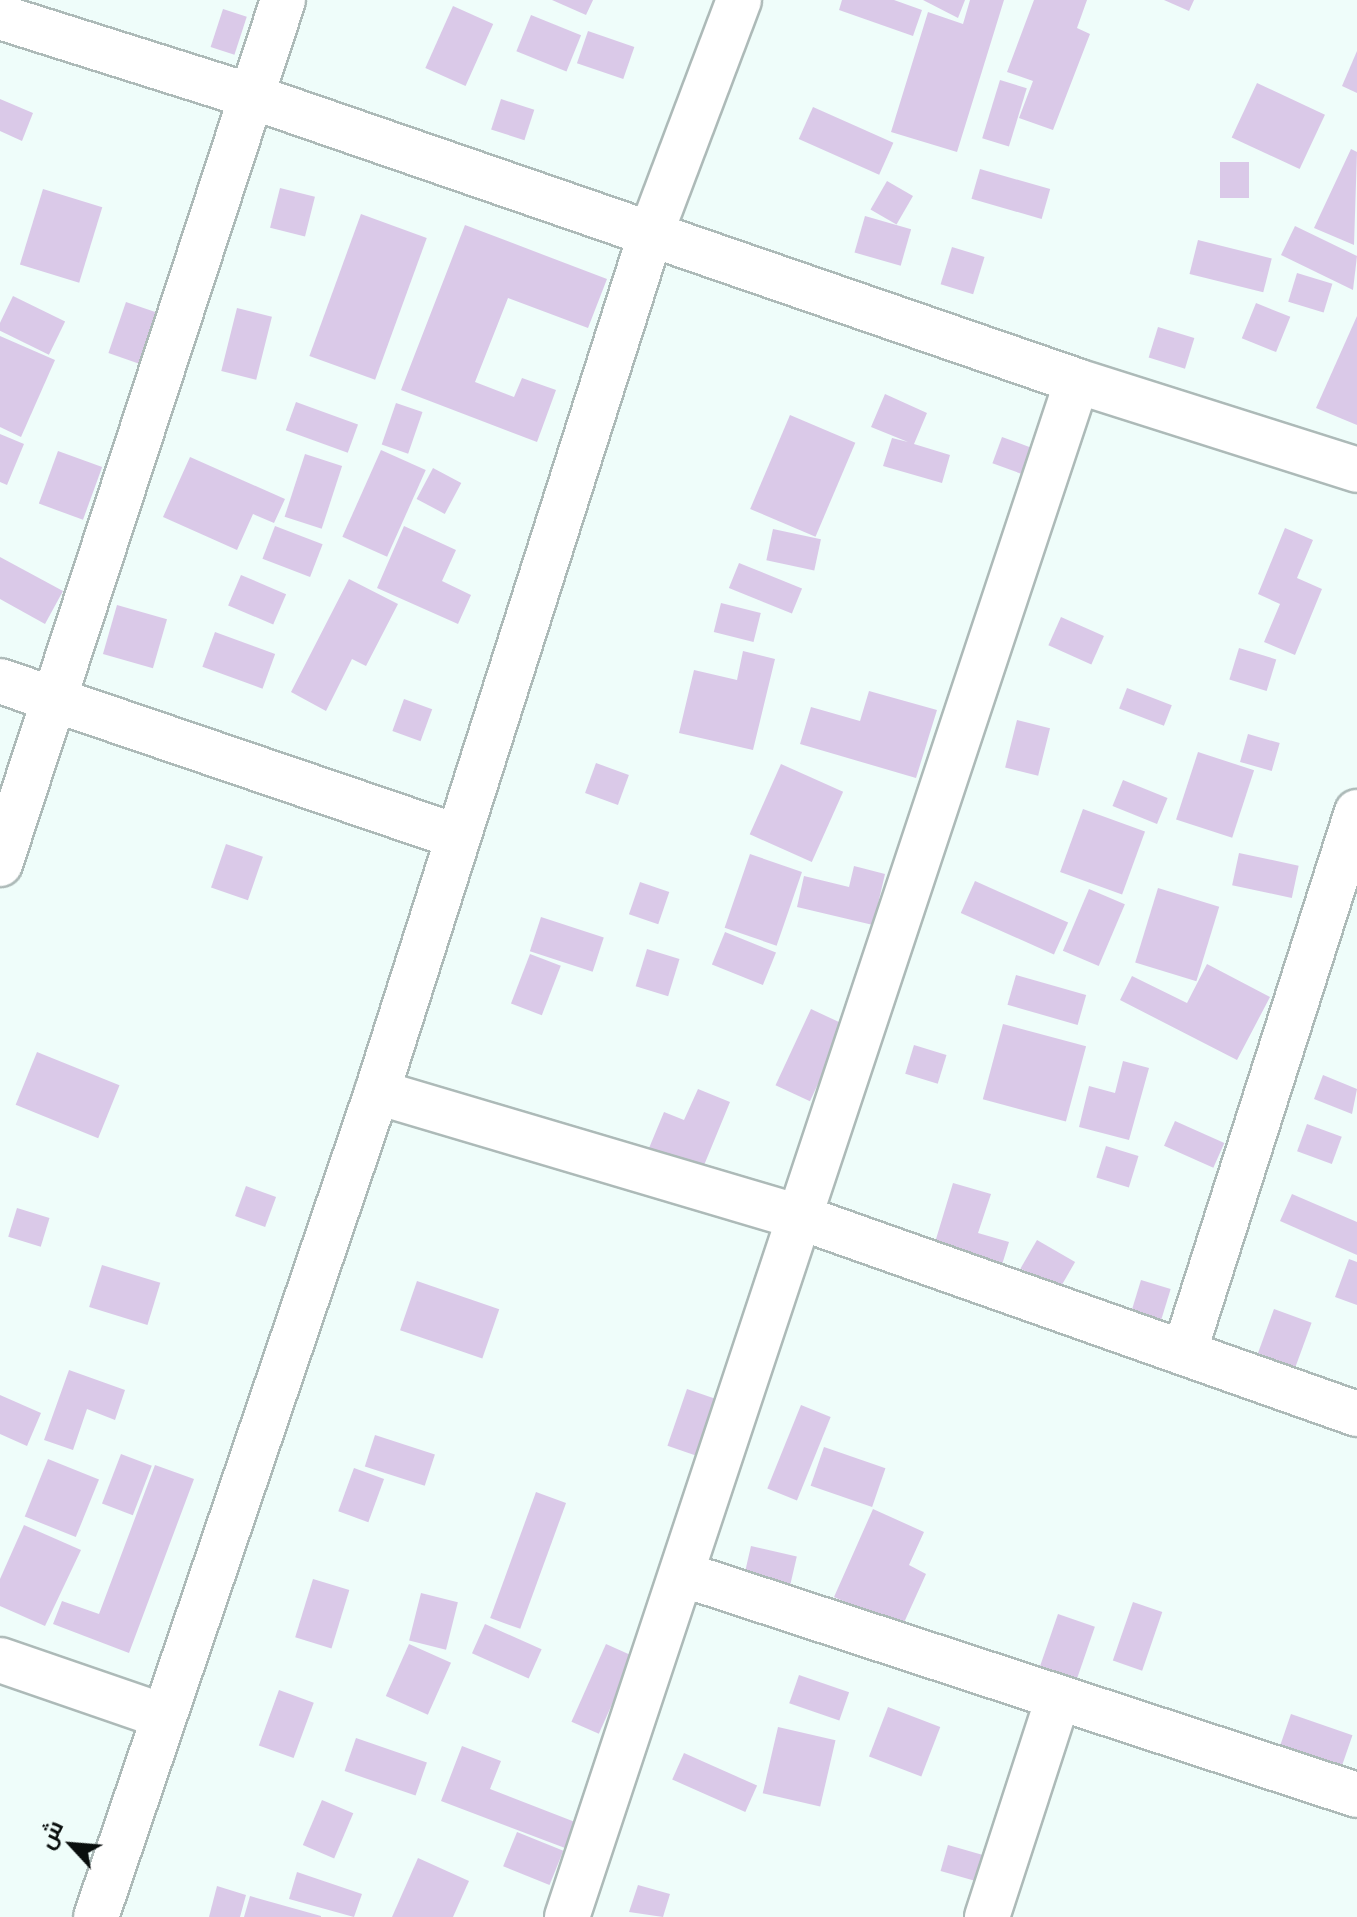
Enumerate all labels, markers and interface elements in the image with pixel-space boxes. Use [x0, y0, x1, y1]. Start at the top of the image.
north arrow [32, 1805, 112, 1885]
text: ش [31, 1815, 69, 1853]

